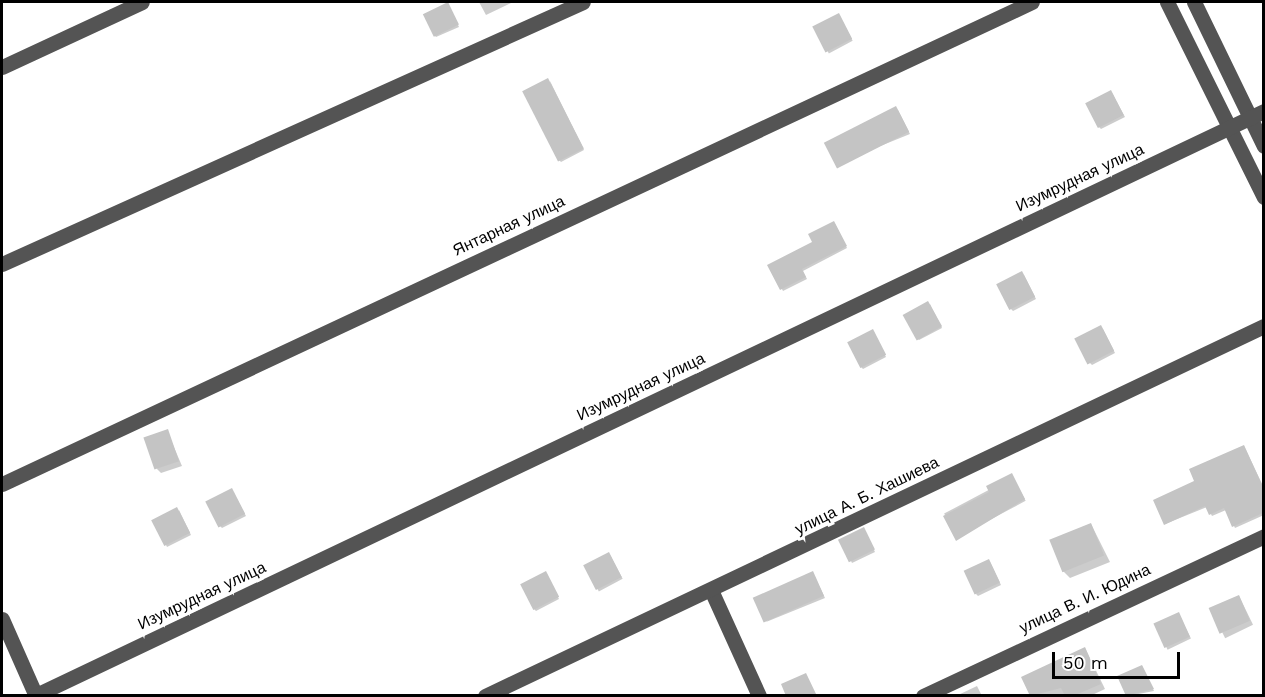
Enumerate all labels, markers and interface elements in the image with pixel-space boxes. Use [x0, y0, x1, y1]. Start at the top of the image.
street label: Изумрудная улица [1013, 140, 1147, 216]
street label: Янтарная улица [450, 192, 568, 260]
street label: Изумрудная улица [574, 349, 708, 425]
street label: улица А. Б. Хашиева [792, 453, 942, 539]
street label: Изумрудная улица [135, 558, 269, 634]
street label: улица В. И. Юдина [1016, 560, 1154, 638]
scale bar [1055, 640, 1182, 678]
text: 50 m [1063, 652, 1108, 673]

